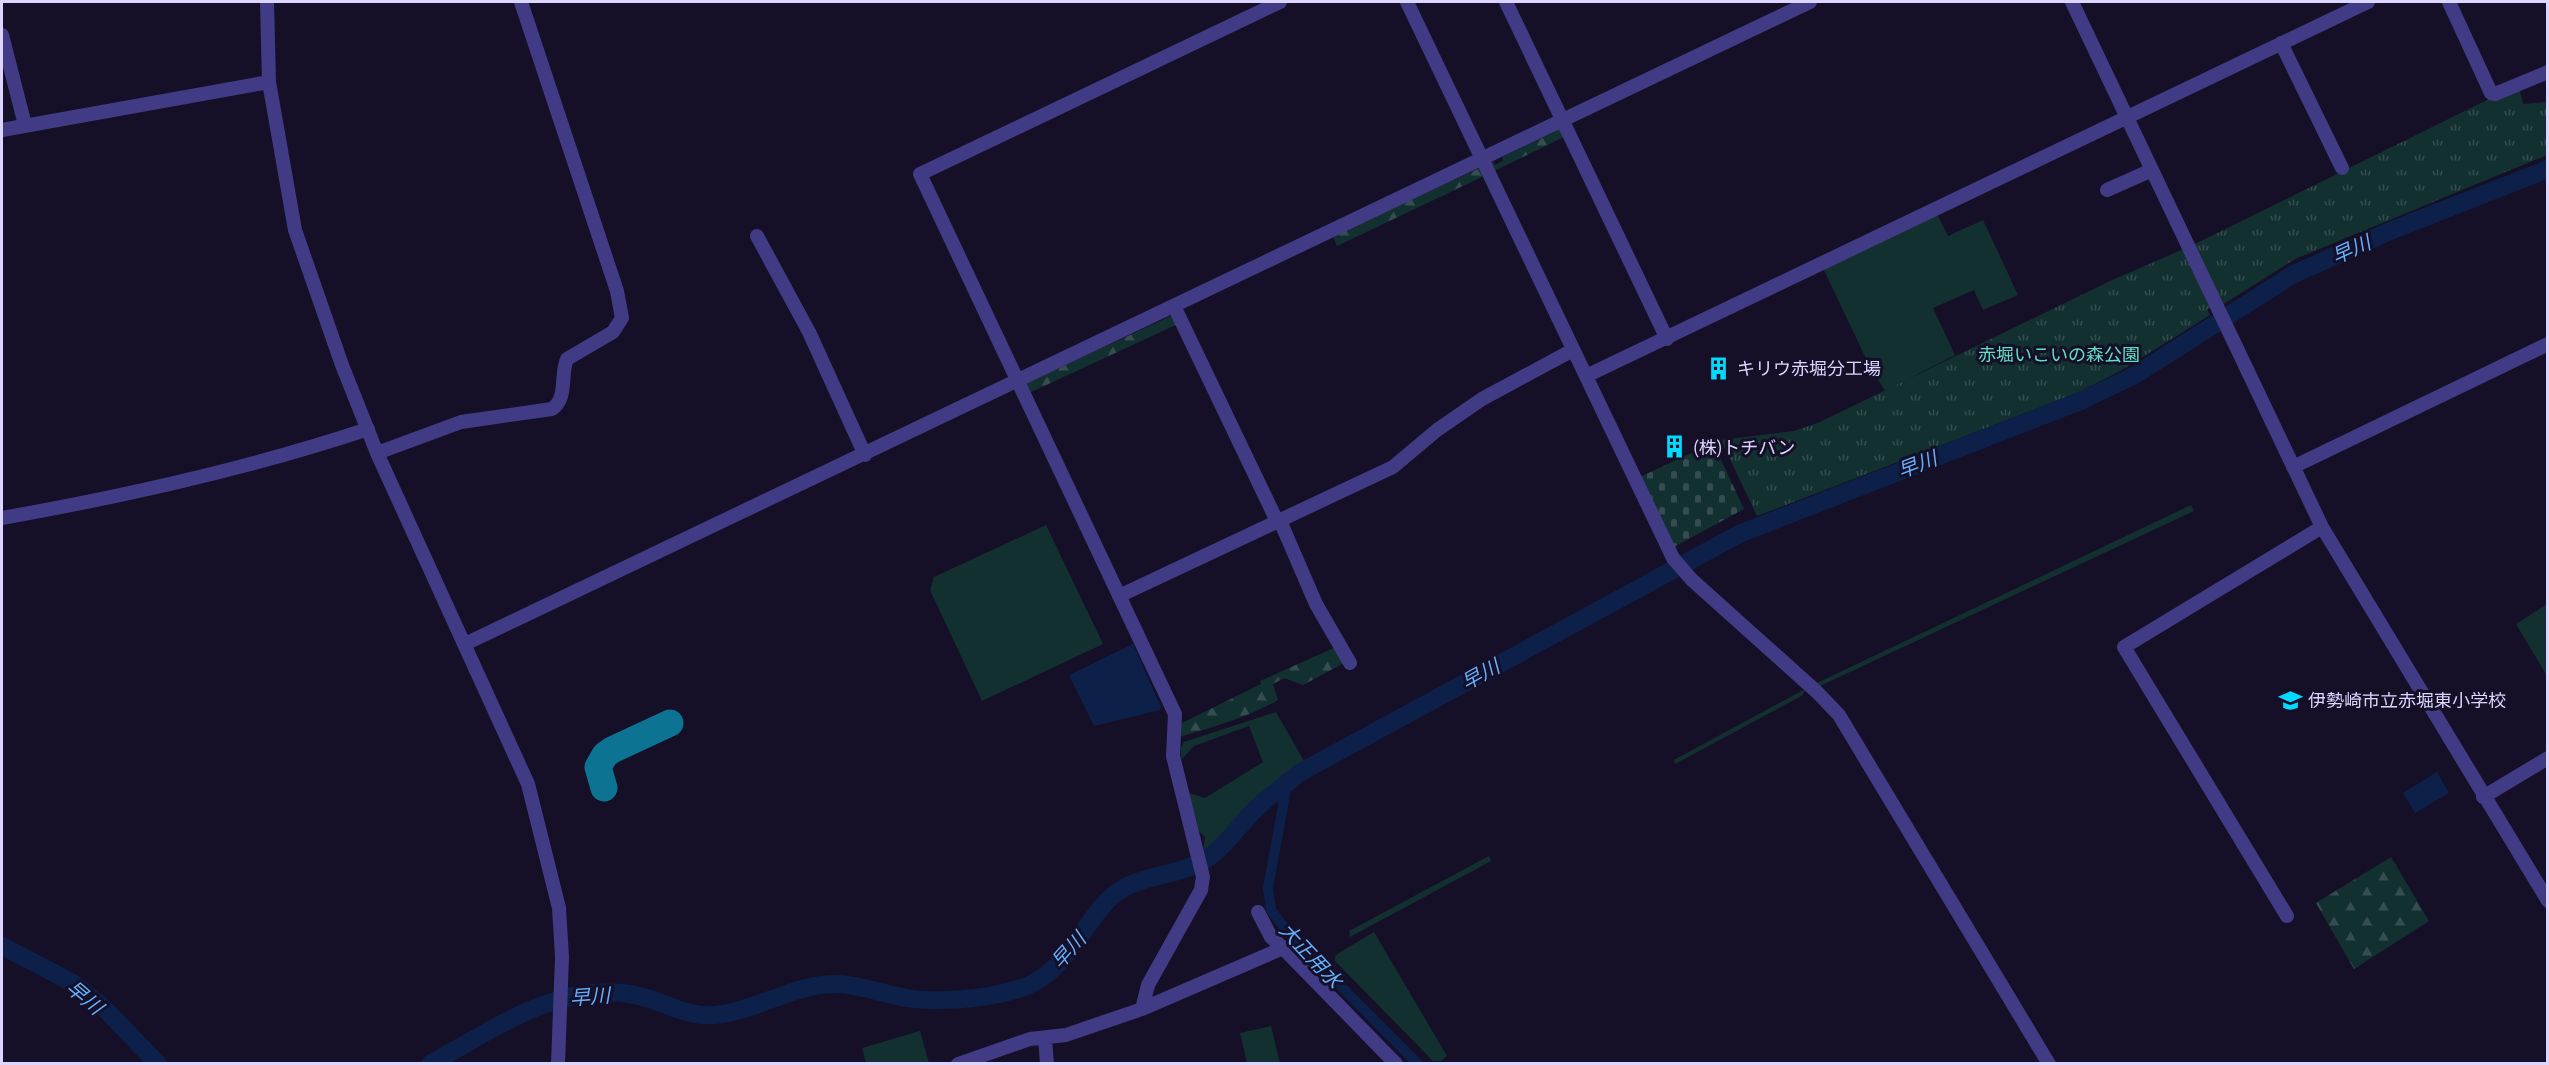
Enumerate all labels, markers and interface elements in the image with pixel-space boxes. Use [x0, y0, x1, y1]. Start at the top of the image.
water label: 早川 [2328, 230, 2376, 268]
park label: 赤堀いこいの森公園 [1978, 344, 2140, 364]
building icon: キリウ赤堀分工場 [1706, 355, 1732, 381]
place label: キリウ赤堀分工場 [1737, 358, 1881, 378]
building icon: (株)トチバン [1662, 434, 1688, 460]
place label: (株)トチバン [1693, 437, 1795, 458]
water label: 早川 [1894, 445, 1942, 482]
water label: 早川 [1457, 653, 1505, 694]
school or university icon: 伊勢崎市立赤堀東小学校 [2277, 687, 2303, 713]
place label: 伊勢崎市立赤堀東小学校 [2308, 690, 2506, 710]
water label: 大正用水 [1275, 918, 1348, 994]
water label: 早川 [1046, 926, 1091, 973]
water label: 早川 [62, 975, 109, 1020]
water label: 早川 [569, 983, 613, 1009]

